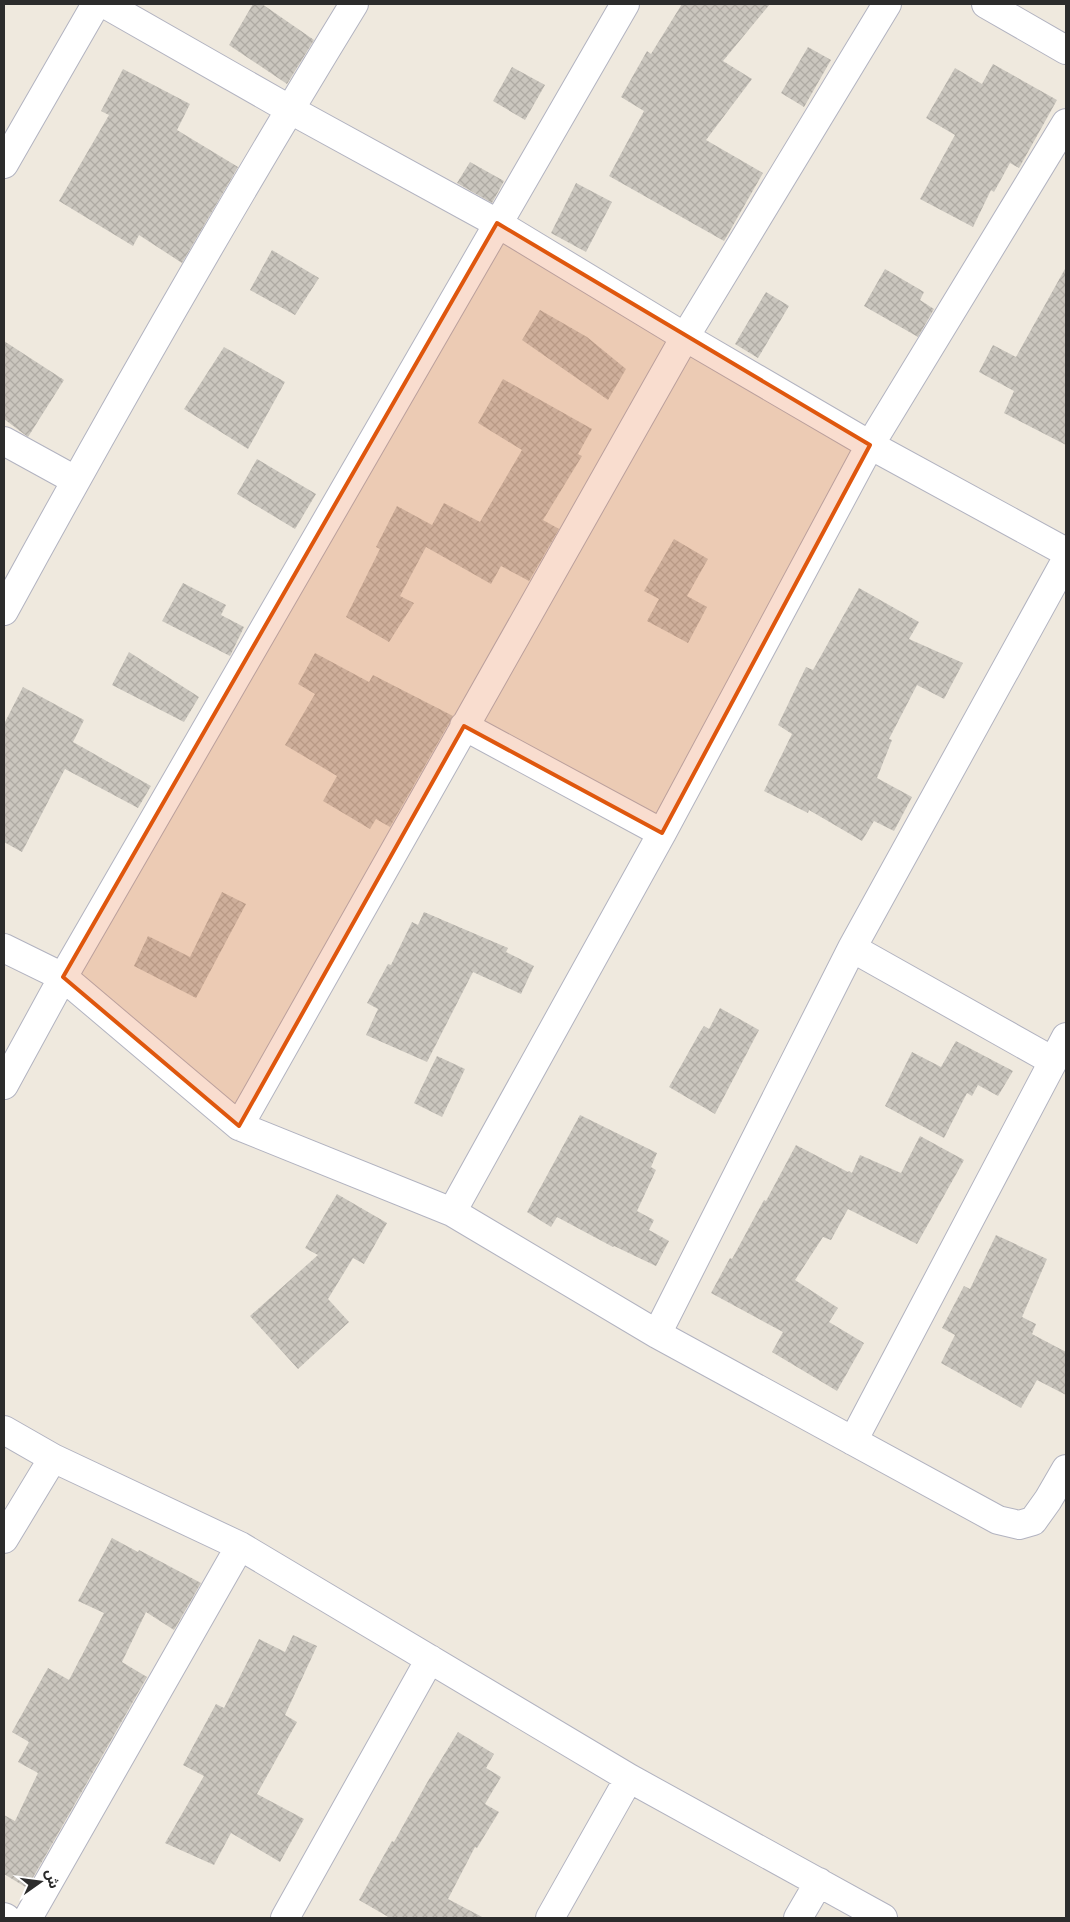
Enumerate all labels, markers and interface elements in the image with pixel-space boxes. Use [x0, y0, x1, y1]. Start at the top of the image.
north arrow [15, 1857, 65, 1907]
text: ش [42, 1867, 64, 1890]

